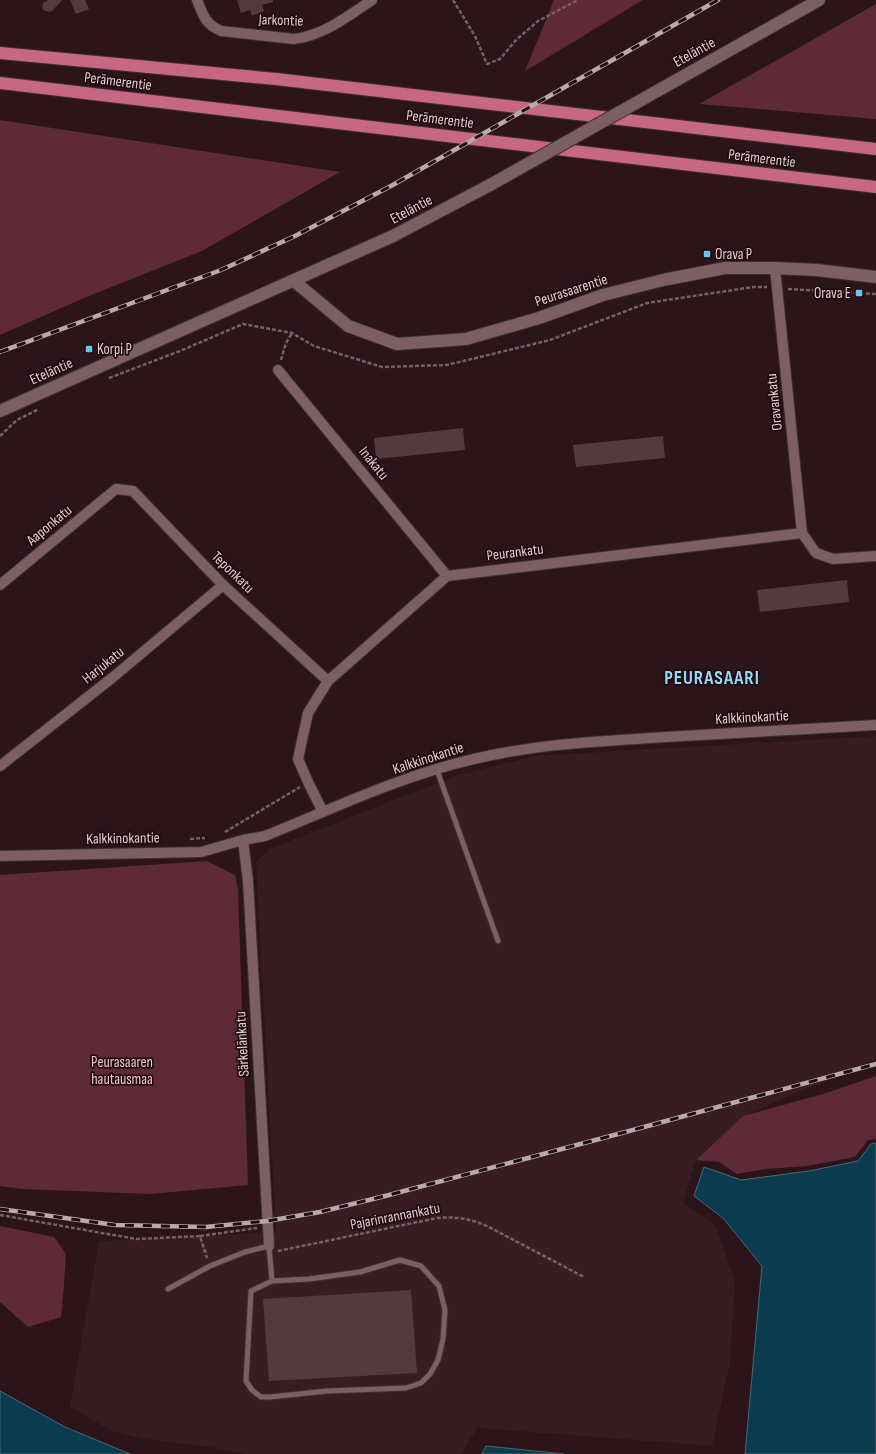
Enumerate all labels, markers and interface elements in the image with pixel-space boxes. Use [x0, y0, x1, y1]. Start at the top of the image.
street label: Jarkontie [257, 10, 304, 31]
street label: Eteläntie [670, 33, 719, 72]
street label: Perämerentie [83, 68, 153, 95]
street label: Perämerentie [405, 106, 475, 133]
street label: Perämerentie [727, 145, 797, 172]
street label: Eteläntie [387, 190, 436, 228]
place label: Orava P [715, 245, 752, 264]
marker: Orava P [702, 249, 712, 259]
street label: Peurasaarentie [532, 270, 610, 311]
place label: Orava E [814, 284, 851, 303]
marker: Orava E [854, 288, 864, 298]
place label: Korpi P [97, 340, 132, 359]
marker: Korpi P [84, 344, 94, 354]
street label: Eteläntie [27, 354, 76, 389]
street label: Oravankatu [762, 372, 787, 431]
street label: Inakatu [354, 443, 393, 484]
street label: Aaponkatu [22, 501, 76, 551]
street label: Peurankatu [485, 540, 545, 565]
street label: Teponkatu [207, 547, 258, 597]
street label: Harjukatu [78, 643, 128, 688]
district label: PEURASAARI [664, 667, 760, 690]
street label: Kalkkinokantie [715, 706, 789, 729]
street label: Kalkkinokantie [390, 738, 466, 779]
street label: Kalkkinokantie [86, 828, 160, 849]
street label: Särkelänkatu [231, 1011, 254, 1077]
park label: Peurasaaren hautausmaa [91, 1053, 153, 1089]
street label: Pajarinrannankatu [349, 1198, 442, 1235]

